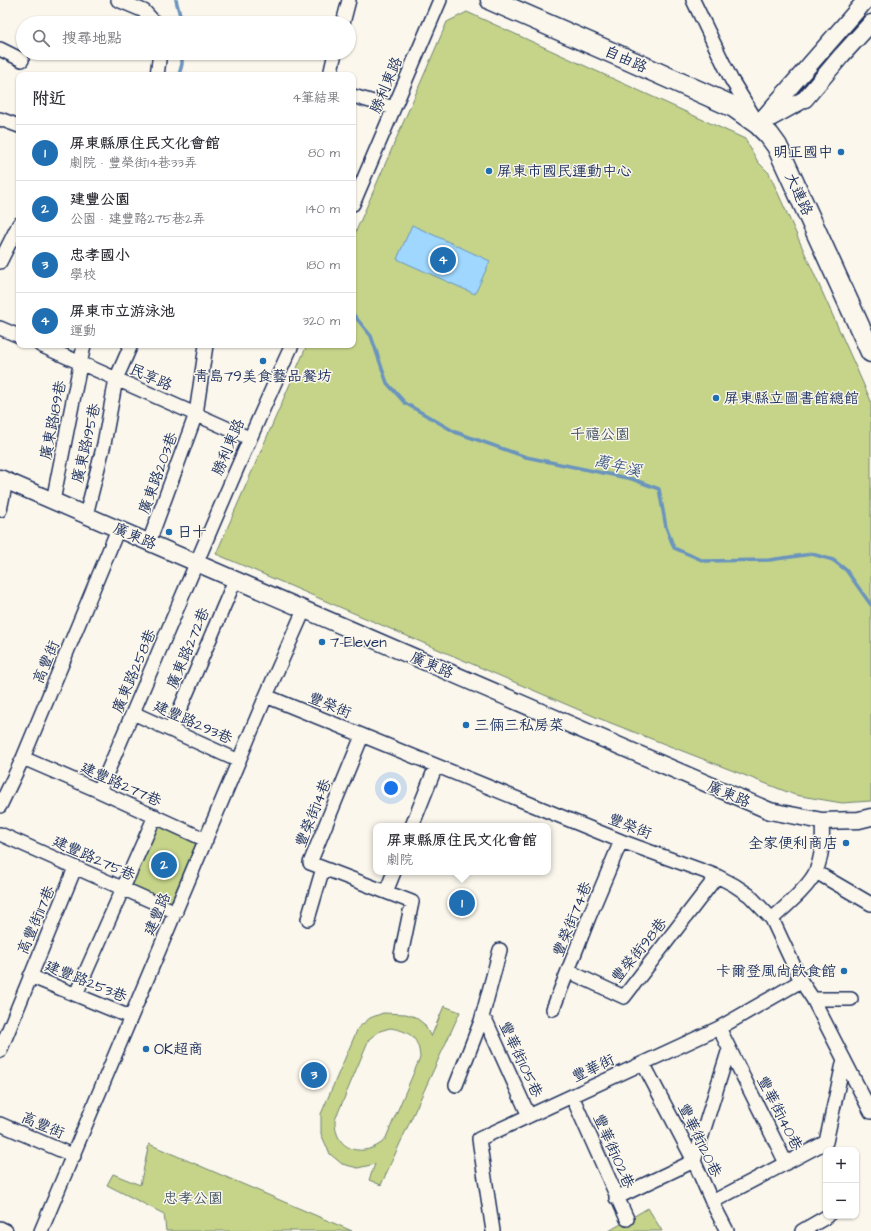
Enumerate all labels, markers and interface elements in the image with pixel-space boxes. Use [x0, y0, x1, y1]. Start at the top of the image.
search box [16, 16, 356, 60]
icon: search [30, 27, 52, 49]
text: 搜尋地點 [62, 28, 122, 49]
street label: 自由路 [601, 41, 651, 78]
street label: 勝利東路 [365, 53, 408, 117]
text: 附近 [32, 87, 66, 111]
text: 4筆結果 [292, 89, 340, 107]
text: 屏東縣原住民文化會館 [70, 133, 220, 154]
place label: 明正國中 [773, 142, 833, 163]
text: 1 [44, 144, 46, 162]
text: 80 m [308, 144, 340, 162]
marker: 明正國中 [836, 147, 846, 157]
text: 劇院 · 豐榮街14巷33弄 [70, 154, 197, 172]
place label: 屏東市國民運動中心 [497, 161, 632, 182]
marker: 屏東市國民運動中心 [484, 166, 494, 176]
street label: 大連路 [780, 169, 818, 219]
text: 建豐公園 [70, 189, 130, 210]
text: 2 [41, 200, 49, 218]
text: 140 m [306, 200, 340, 218]
text: 公園 · 建豐路275巷2弄 [70, 210, 205, 228]
text: 忠孝國小 [70, 245, 130, 266]
pin: 4 [430, 245, 456, 275]
text: 3 [42, 256, 48, 274]
text: 180 m [306, 256, 340, 274]
text: 學校 [70, 266, 96, 284]
text: 屏東市立游泳池 [70, 301, 175, 322]
text: 4 [41, 312, 49, 330]
text: 320 m [302, 312, 340, 330]
text: 運動 [70, 322, 96, 340]
marker: 青島79美食藝品餐坊 [258, 356, 268, 366]
street label: 民享路 [126, 359, 176, 396]
place label: 青島79美食藝品餐坊 [194, 366, 332, 387]
street label: 廣東路189巷 [36, 379, 71, 461]
place label: 屏東縣立圖書館總館 [724, 388, 859, 409]
marker: 屏東縣立圖書館總館 [711, 393, 721, 403]
street label: 廣東路195巷 [67, 401, 106, 485]
street label: 勝利東路 [207, 415, 250, 479]
park label: 千禧公園 [570, 424, 630, 445]
street label: 廣東路203巷 [134, 429, 183, 517]
water label: 萬年溪 [592, 449, 645, 483]
street label: 廣東路 [110, 518, 160, 555]
place label: 日十 [177, 522, 207, 543]
marker: 日十 [164, 527, 174, 537]
street label: 廣東路272巷 [162, 604, 215, 692]
street label: 廣東路258巷 [107, 626, 162, 716]
place label: 7-Eleven [330, 632, 387, 653]
street label: 高豐街 [28, 637, 65, 687]
marker: 7-Eleven [317, 637, 327, 647]
street label: 廣東路 [407, 647, 457, 684]
street label: 豐榮街 [305, 687, 355, 724]
street label: 建豐路293巷 [150, 696, 236, 749]
place label: 三倆三私房菜 [474, 715, 564, 736]
marker: 三倆三私房菜 [461, 720, 471, 730]
street label: 建豐路277巷 [77, 757, 165, 812]
street label: 豐榮街14巷 [290, 776, 337, 851]
street label: 廣東路 [704, 776, 754, 813]
your location [381, 778, 401, 798]
street label: 豐榮街 [605, 809, 655, 844]
popup [373, 823, 551, 875]
text: 屏東縣原住民文化會館 [387, 830, 537, 851]
street label: 建豐路275巷 [49, 831, 138, 886]
place label: 全家便利商店 [748, 833, 838, 854]
marker: 全家便利商店 [841, 838, 851, 848]
pin: 2 [151, 850, 177, 880]
text: 劇院 [387, 851, 413, 869]
street label: 豐榮街74巷 [548, 878, 597, 960]
street label: 高豐街117巷 [13, 882, 60, 958]
pin: 1 [449, 888, 475, 918]
street label: 建豐路 [139, 889, 176, 939]
street label: 豐榮街98巷 [607, 913, 672, 987]
street label: 建豐路253巷 [42, 955, 130, 1007]
place label: 卡爾登風尚飲食館 [716, 961, 836, 982]
marker: 卡爾登風尚飲食館 [839, 966, 849, 976]
street label: 豐華街105巷 [494, 1018, 547, 1101]
place label: OK超商 [154, 1039, 203, 1060]
marker: OK超商 [141, 1044, 151, 1054]
street label: 豐華街 [568, 1049, 618, 1087]
pin: 3 [301, 1060, 327, 1090]
street label: 豐華街140巷 [752, 1072, 807, 1154]
street label: 豐華街120巷 [673, 1100, 727, 1181]
street label: 高豐街 [18, 1107, 68, 1144]
street label: 豐華街102巷 [588, 1110, 639, 1192]
map controls [823, 1147, 859, 1219]
button: + [823, 1147, 859, 1183]
button: − [823, 1183, 859, 1219]
park label: 忠孝公園 [163, 1188, 223, 1209]

